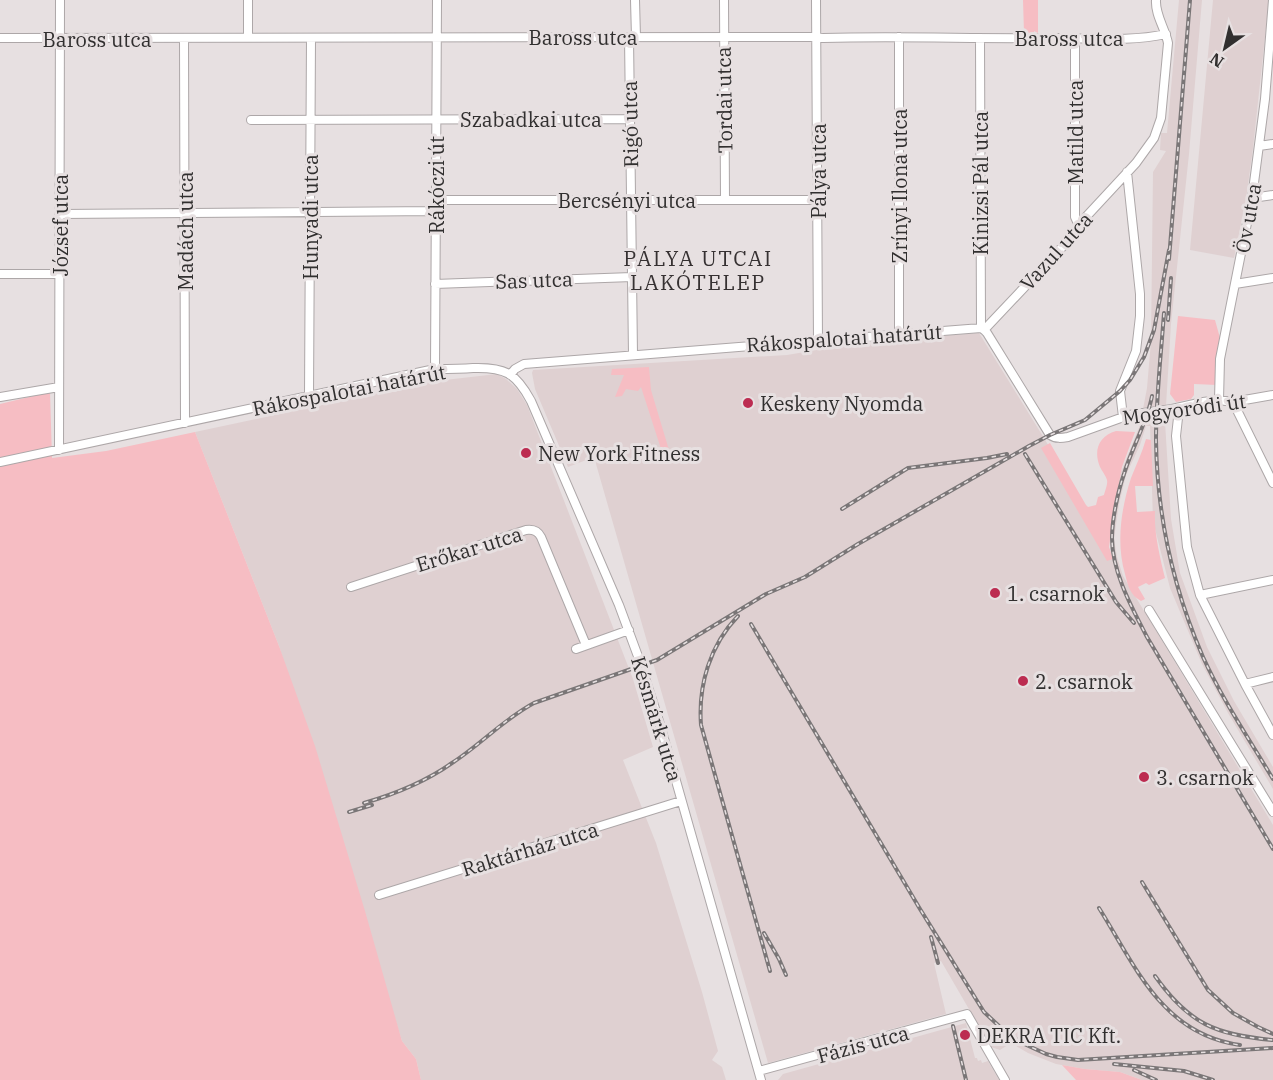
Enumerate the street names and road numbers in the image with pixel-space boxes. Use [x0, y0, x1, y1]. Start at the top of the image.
street label: Baross utca [528, 24, 638, 51]
street label: Baross utca [1014, 25, 1124, 52]
street label: Baross utca [42, 26, 152, 53]
street label: Tordai utca [710, 46, 738, 154]
street label: Matild utca [1062, 79, 1089, 184]
street label: Rigó utca [616, 80, 644, 168]
street label: Szabadkai utca [460, 106, 602, 133]
street label: Zrínyi Ilona utca [886, 108, 913, 264]
street label: Kinizsi Pál utca [967, 111, 994, 255]
street label: Pálya utca [805, 123, 832, 219]
street label: Rákóczi út [423, 136, 450, 234]
street label: Hunyadi utca [297, 154, 324, 280]
street label: Madách utca [172, 171, 199, 291]
street label: József utca [47, 174, 74, 276]
street label: Öv utca [1229, 181, 1267, 255]
street label: Bercsényi utca [558, 187, 696, 214]
street label: Vazul utca [1014, 206, 1098, 296]
street label: Sas utca [495, 265, 573, 295]
street label: Rákospalotai határút [745, 318, 943, 358]
street label: Rákospalotai határút [250, 358, 448, 422]
street label: Mogyoródi út [1121, 387, 1247, 431]
street label: Erőkar utca [413, 520, 525, 578]
street label: Késmárk utca [625, 653, 689, 785]
street label: Raktárház utca [458, 815, 602, 883]
street label: Fázis utca [814, 1019, 912, 1069]

